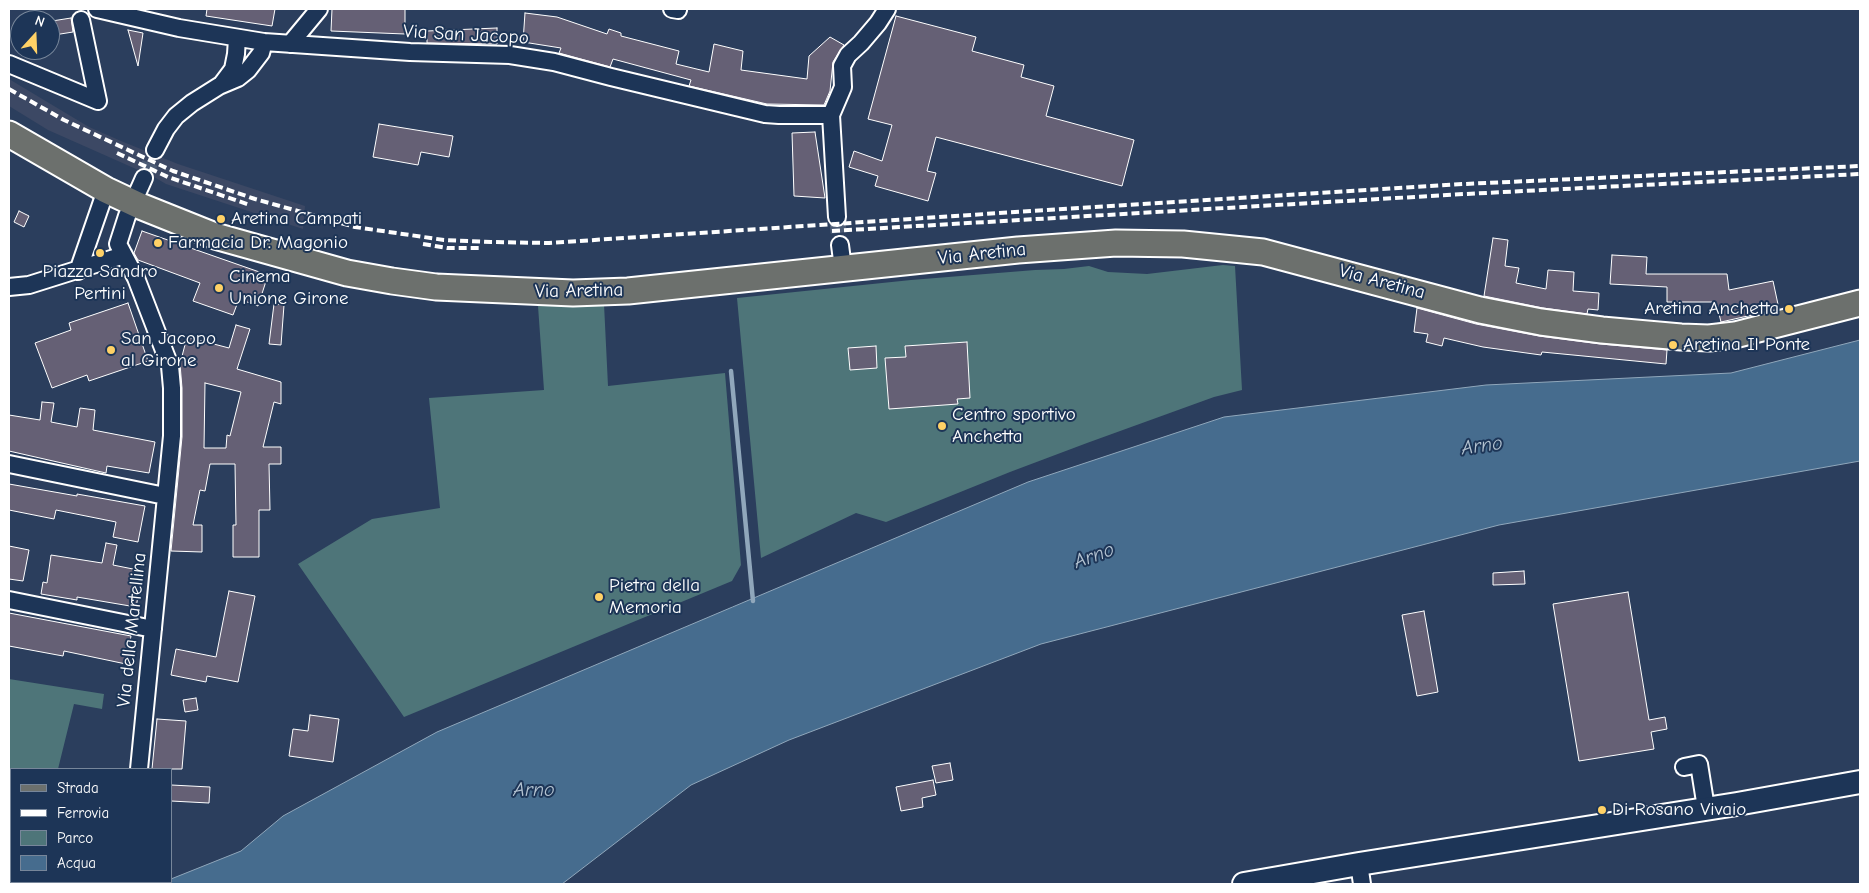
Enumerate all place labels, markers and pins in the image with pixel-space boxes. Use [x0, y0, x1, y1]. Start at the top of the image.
place label: Aretina Campati [231, 208, 362, 230]
marker: Aretina Campati [215, 213, 227, 225]
place label: Farmacia Dr. Magonio [168, 232, 348, 254]
marker: Farmacia Dr. Magonio [152, 237, 164, 249]
marker: Piazza Sandro Pertini [94, 247, 106, 259]
place label: Piazza Sandro Pertini [42, 261, 158, 305]
place label: Cinema Unione Girone [229, 266, 349, 310]
marker: Cinema Unione Girone [213, 282, 225, 294]
place label: Aretina Anchetta [1644, 298, 1779, 320]
marker: Aretina Anchetta [1783, 303, 1795, 315]
place label: San Jacopo al Girone [121, 328, 216, 372]
place label: Aretina Il Ponte [1683, 334, 1810, 356]
marker: Aretina Il Ponte [1667, 339, 1679, 351]
marker: San Jacopo al Girone [105, 344, 117, 356]
place label: Centro sportivo Anchetta [952, 404, 1076, 448]
marker: Centro sportivo Anchetta [936, 420, 948, 432]
place label: Pietra della Memoria [609, 575, 700, 619]
marker: Pietra della Memoria [593, 591, 605, 603]
place label: Di Rosano Vivaio [1612, 799, 1746, 821]
marker: Di Rosano Vivaio [1596, 804, 1608, 816]

